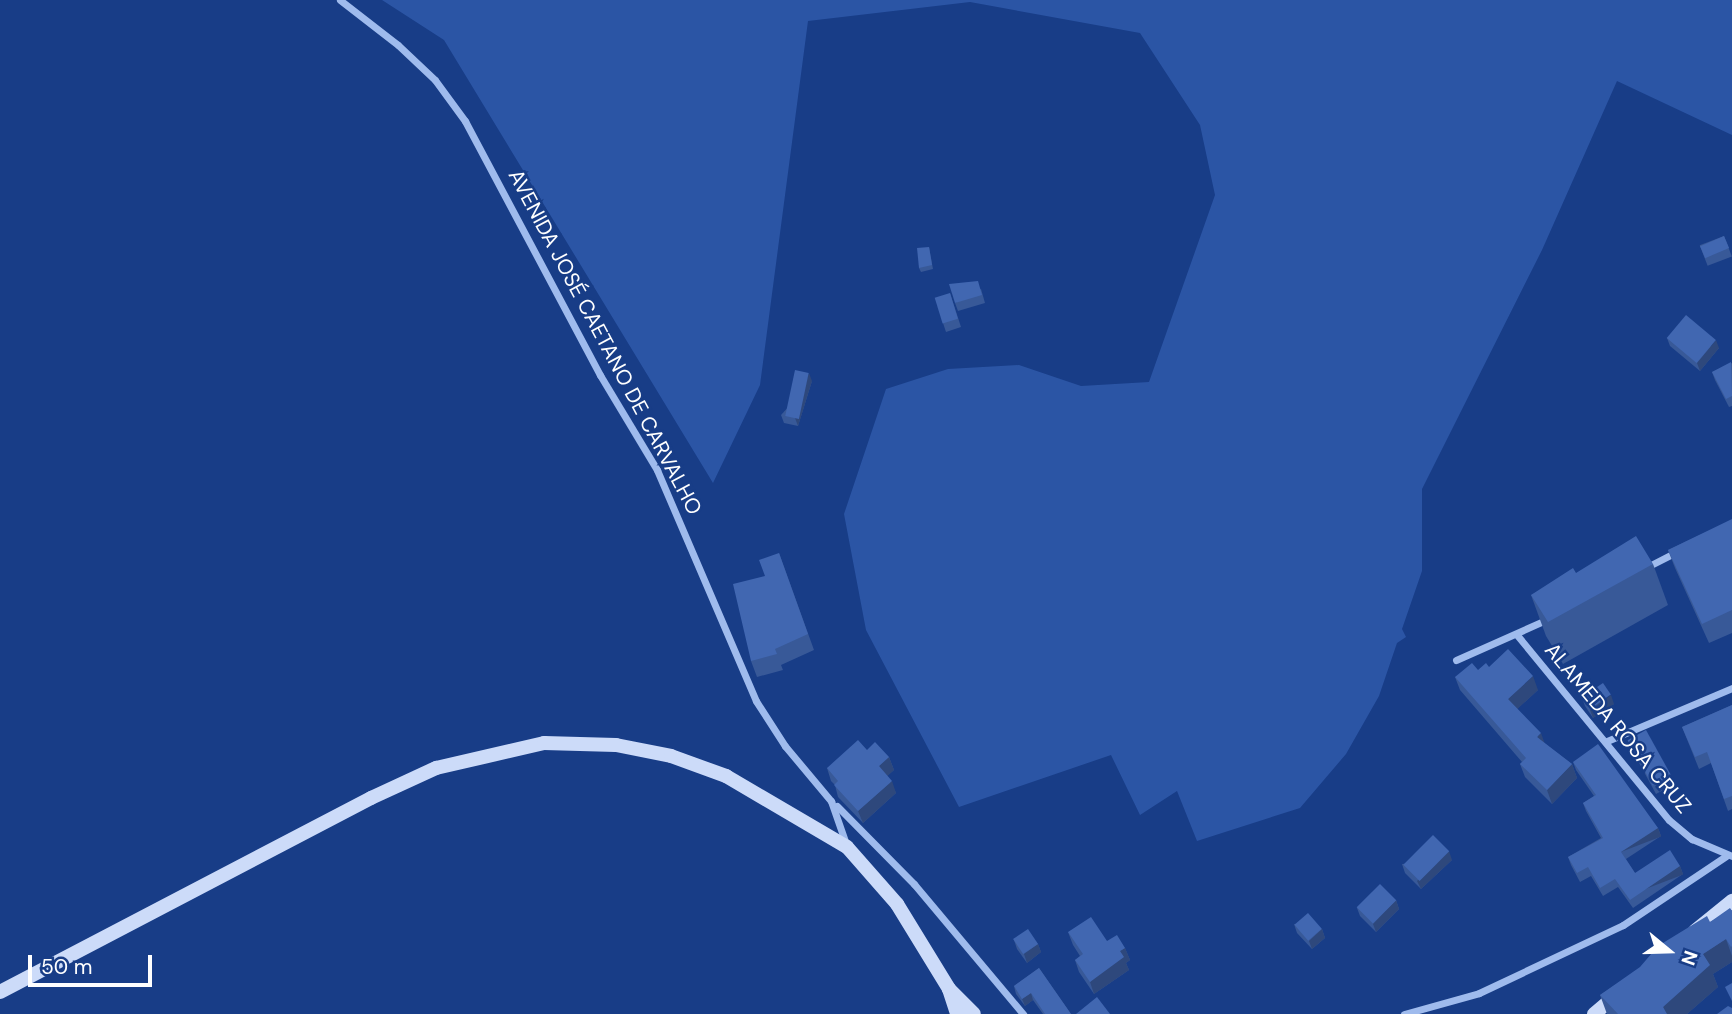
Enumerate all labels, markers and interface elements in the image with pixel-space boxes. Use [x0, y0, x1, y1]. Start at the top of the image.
street label: AVENIDA JOSÉ CAETANO DE CARVALHO [503, 165, 707, 519]
street label: ALAMEDA ROSA CRUZ [1539, 638, 1697, 818]
north arrow [1634, 916, 1704, 986]
scale bar [32, 940, 156, 984]
text: N [1675, 947, 1703, 969]
text: 50 m [41, 953, 92, 981]

